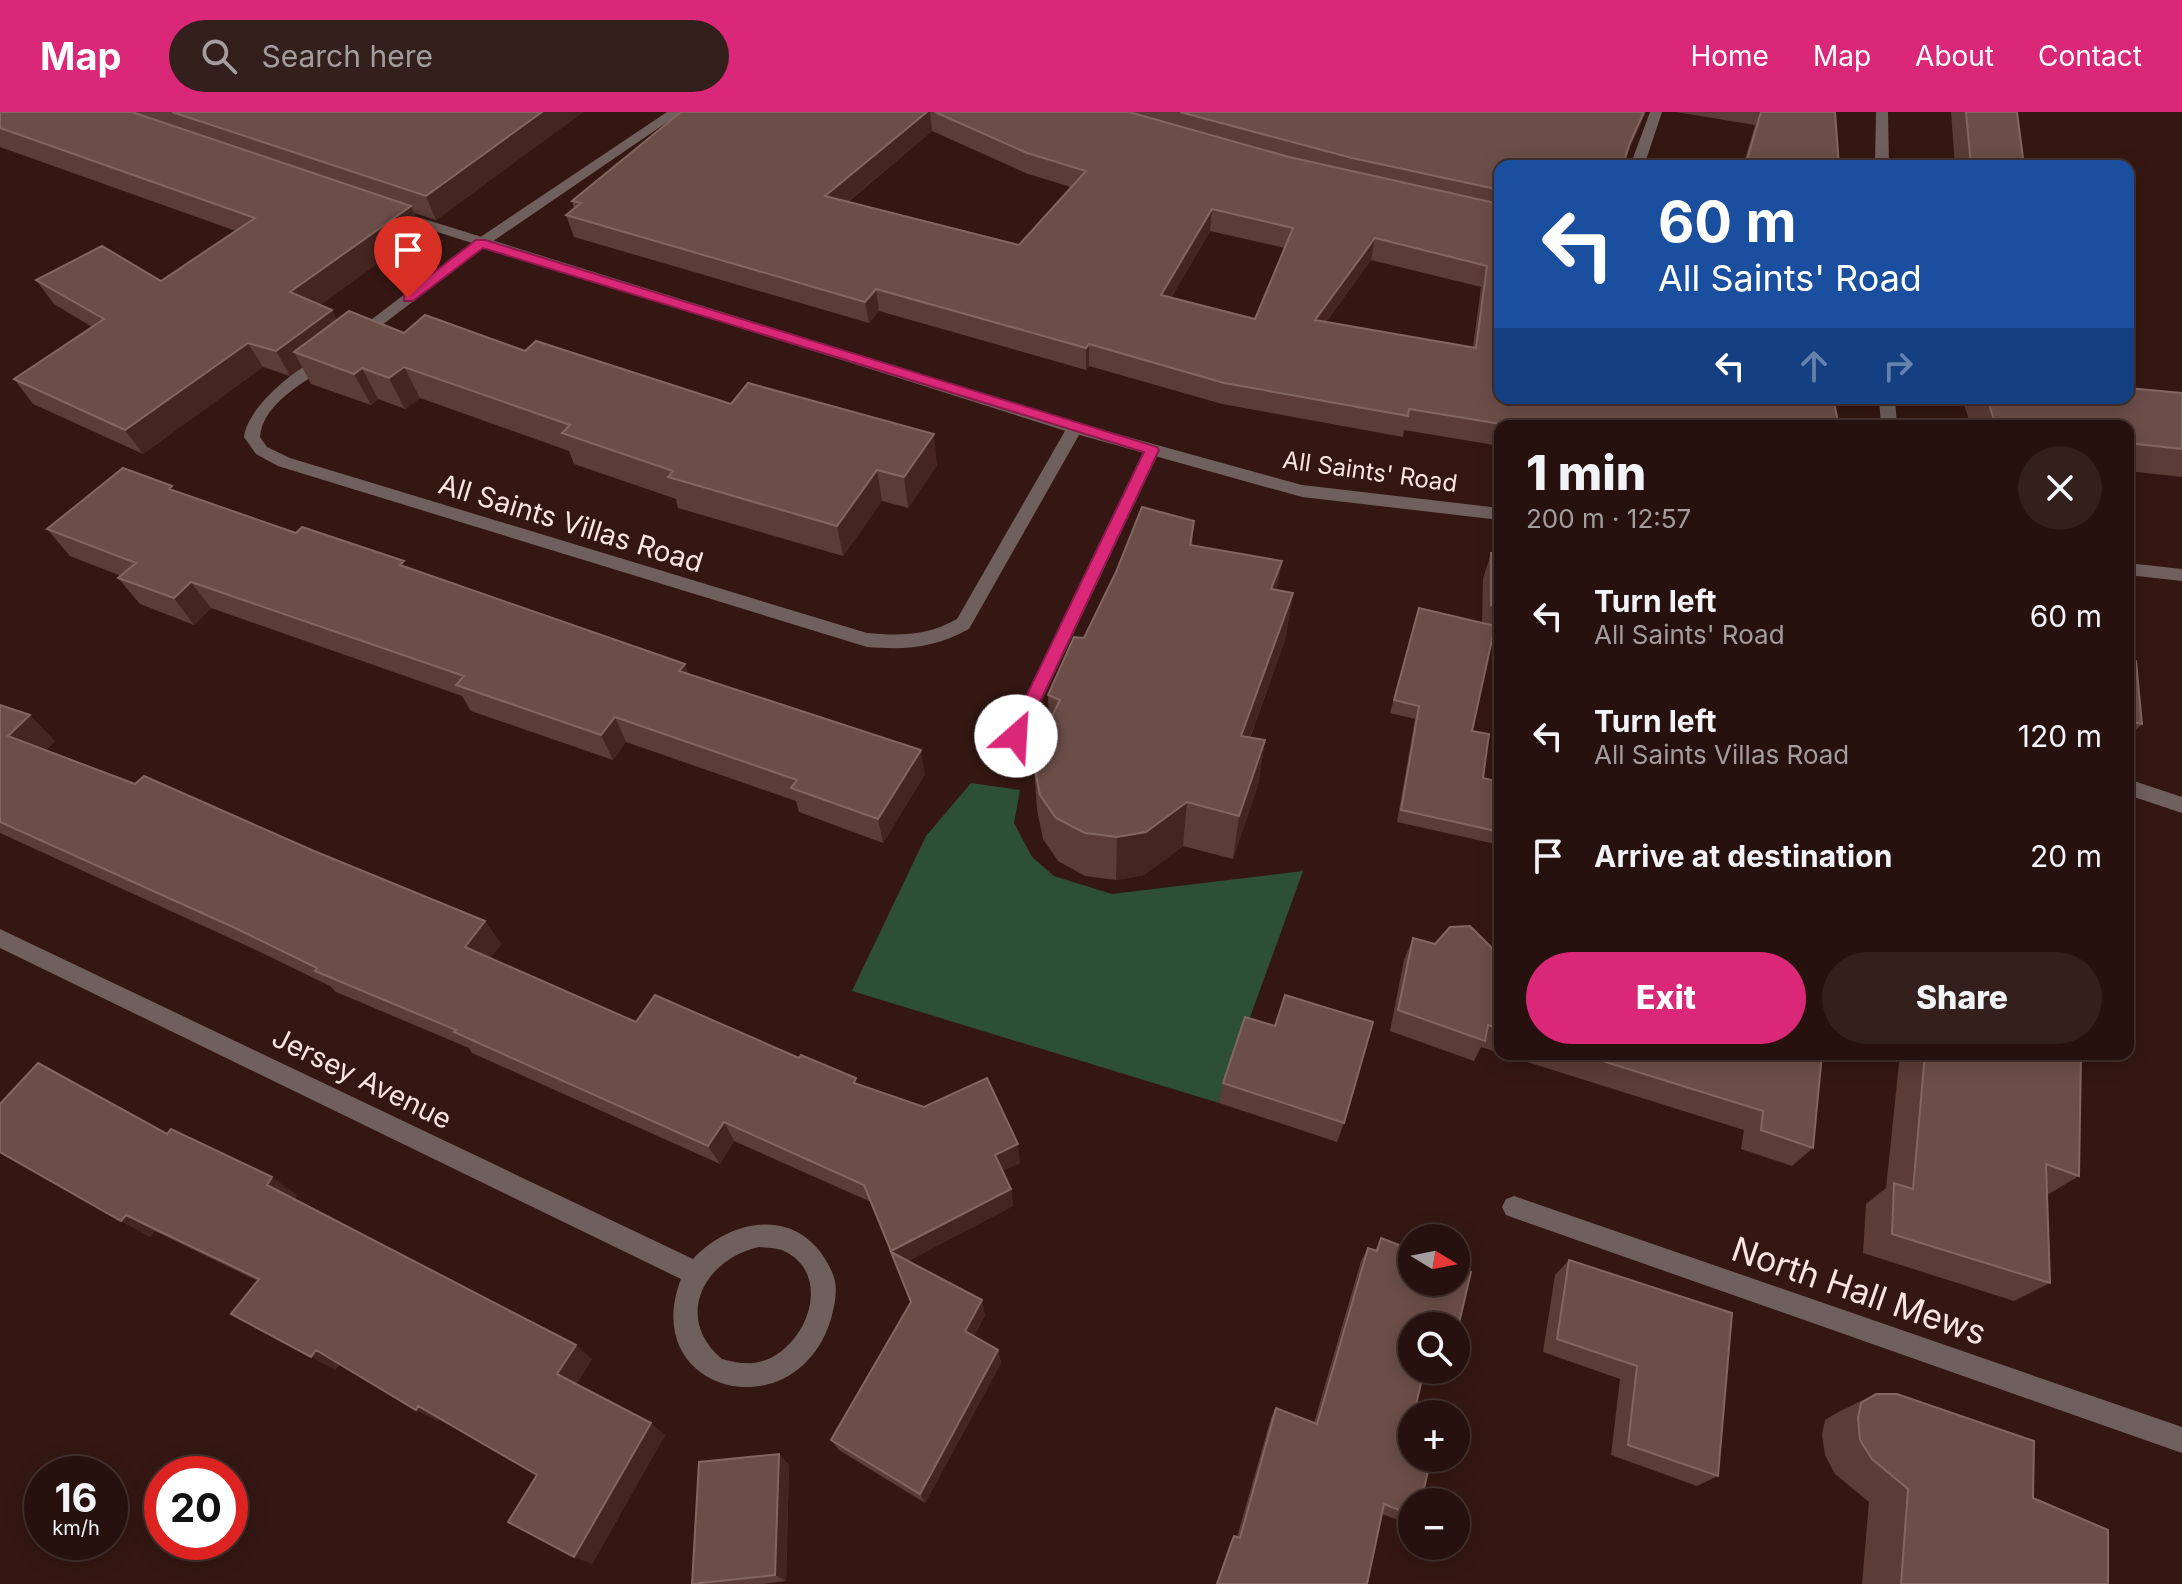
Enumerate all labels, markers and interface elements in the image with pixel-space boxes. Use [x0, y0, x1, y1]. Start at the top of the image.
search box [169, 20, 729, 92]
text: Map [40, 33, 121, 79]
icon: search [197, 34, 241, 78]
text: Search here [261, 38, 433, 74]
text: Home [1690, 39, 1769, 73]
text: Map [1813, 39, 1871, 73]
text: About [1915, 39, 1994, 73]
text: Contact [2038, 39, 2142, 73]
text: 60 m [1658, 188, 1797, 256]
icon: left [1526, 192, 1630, 296]
pin [374, 216, 442, 298]
icon: arrive [386, 228, 430, 272]
text: All Saints' Road [1658, 256, 1922, 300]
icon: left [1708, 344, 1752, 388]
icon: ahead [1792, 344, 1836, 388]
icon: right [1876, 344, 1920, 388]
text: 1 min [1526, 443, 1646, 502]
street label: All Saints' Road [1281, 445, 1459, 498]
button: close [2018, 446, 2102, 530]
street label: All Saints Villas Road [435, 467, 707, 579]
text: 200 m · 12:57 [1526, 503, 1691, 534]
text: Turn left [1594, 583, 1716, 619]
icon: left [1526, 594, 1570, 638]
text: 60 m [2030, 598, 2102, 634]
text: All Saints' Road [1594, 619, 1785, 650]
position arrow [974, 694, 1058, 778]
text: Turn left [1594, 703, 1716, 739]
icon: left [1526, 714, 1570, 758]
text: 120 m [2018, 718, 2102, 754]
text: All Saints Villas Road [1594, 739, 1849, 770]
icon: arrive [1526, 834, 1570, 878]
text: Arrive at destination [1594, 838, 1892, 874]
text: 20 m [2030, 838, 2102, 874]
button: Exit [1526, 952, 1806, 1044]
button: Share [1822, 952, 2102, 1044]
street label: Jersey Avenue [267, 1020, 457, 1136]
north arrow [1398, 1224, 1470, 1296]
map controls [1398, 1224, 1470, 1560]
street label: North Hall Mews [1727, 1228, 1992, 1353]
button: search [1398, 1312, 1470, 1384]
button: + [1398, 1400, 1470, 1472]
speed limit sign: 20 [144, 1456, 248, 1560]
text: 16 [54, 1473, 98, 1522]
button: − [1398, 1488, 1470, 1560]
text: km/h [52, 1516, 100, 1540]

